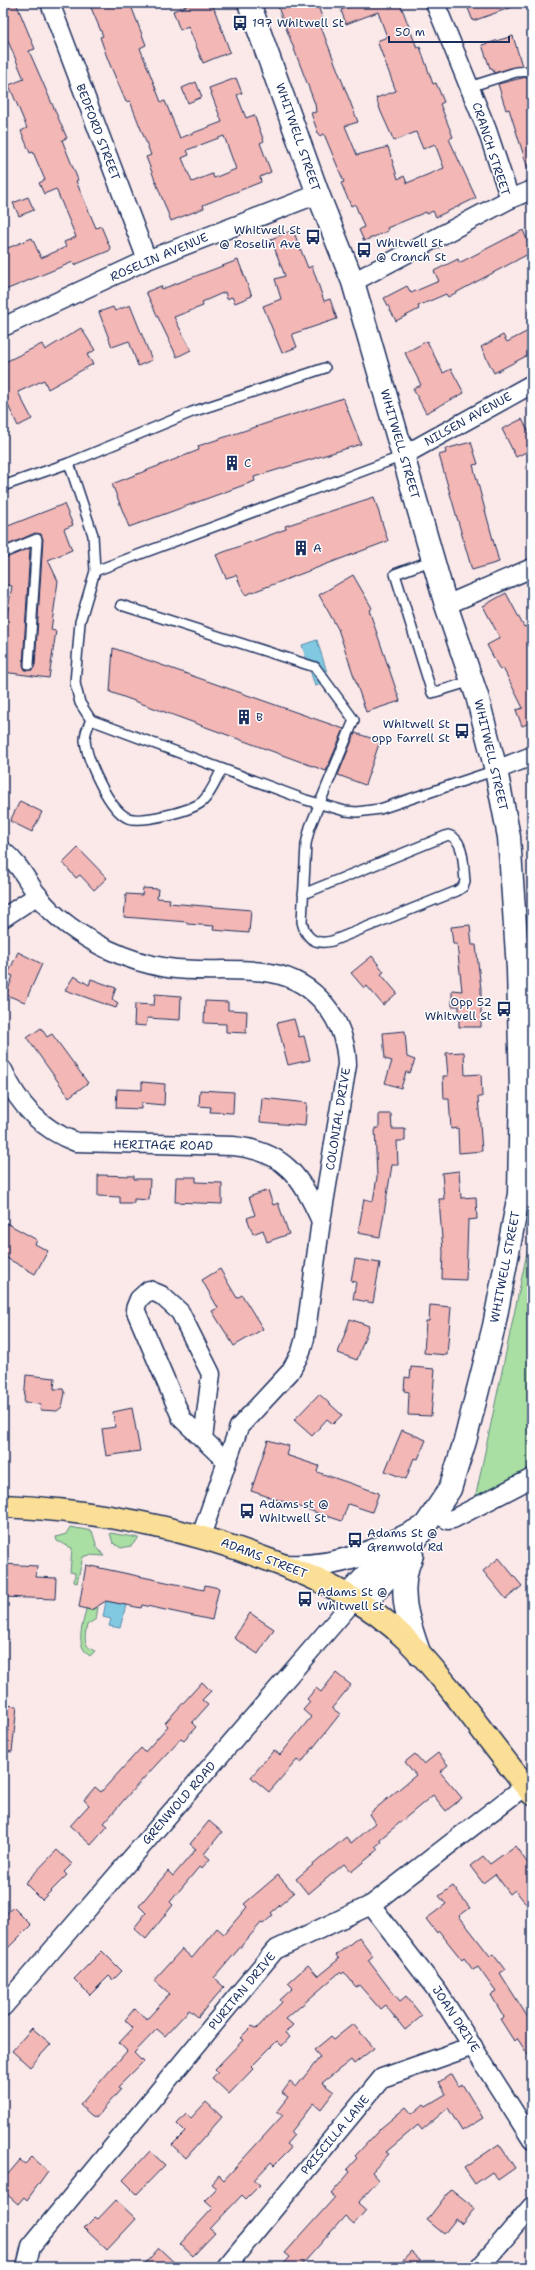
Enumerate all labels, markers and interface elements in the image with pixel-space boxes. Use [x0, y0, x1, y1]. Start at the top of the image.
bus stop icon: 197 Whitwell St [231, 14, 249, 32]
place label: 197 Whitwell St [252, 15, 344, 31]
scale bar [389, 18, 509, 44]
text: 50 m [395, 24, 425, 40]
street label: BEDFORD STREET [72, 81, 124, 183]
street label: WHITWELL STREET [272, 81, 324, 194]
street label: CRANCH STREET [468, 100, 514, 198]
place label: Whitwell St @ Roselin Ave [219, 222, 301, 252]
bus stop icon: Whitwell St @ Roselin Ave [304, 228, 322, 246]
street label: ROSELIN AVENUE [108, 229, 210, 285]
place label: Whitwell St @ Cranch St [376, 235, 446, 265]
bus stop icon: Whitwell St @ Cranch St [355, 241, 373, 259]
street label: WHITWELL STREET [377, 387, 424, 501]
street label: NILSEN AVENUE [421, 388, 515, 450]
building icon: C [223, 454, 241, 472]
place label: C [244, 455, 251, 471]
building icon: A [292, 539, 310, 557]
place label: A [313, 540, 322, 556]
street label: WHITWELL STREET [470, 698, 512, 813]
building icon: B [235, 708, 253, 726]
place label: B [256, 709, 263, 725]
place label: Whitwell St opp Farrell St [372, 716, 450, 746]
bus stop icon: Whitwell St opp Farrell St [453, 722, 471, 740]
place label: Opp 52 Whitwell St [425, 994, 492, 1024]
bus stop icon: Opp 52 Whitwell St [495, 1000, 513, 1018]
street label: COLONIAL DRIVE [322, 1067, 354, 1171]
street label: HERITAGE ROAD [113, 1136, 213, 1154]
street label: WHITWELL STREET [486, 1209, 524, 1324]
place label: Adams st @ Whitwell St [259, 1496, 329, 1526]
bus stop icon: Adams st @ Whitwell St [238, 1502, 256, 1520]
place label: Adams St @ Grenwold Rd [367, 1525, 444, 1555]
bus stop icon: Adams St @ Grenwold Rd [346, 1531, 364, 1549]
street label: ADAMS STREET [218, 1534, 310, 1582]
place label: Adams St @ Whitwell St [317, 1584, 387, 1614]
bus stop icon: Adams St @ Whitwell St [296, 1590, 314, 1608]
street label: GRENWOLD ROAD [138, 1758, 220, 1848]
street label: PURITAN DRIVE [205, 1949, 279, 2033]
street label: JOAN DRIVE [429, 1983, 483, 2055]
street label: PRISCILLA LANE [297, 2092, 373, 2178]

